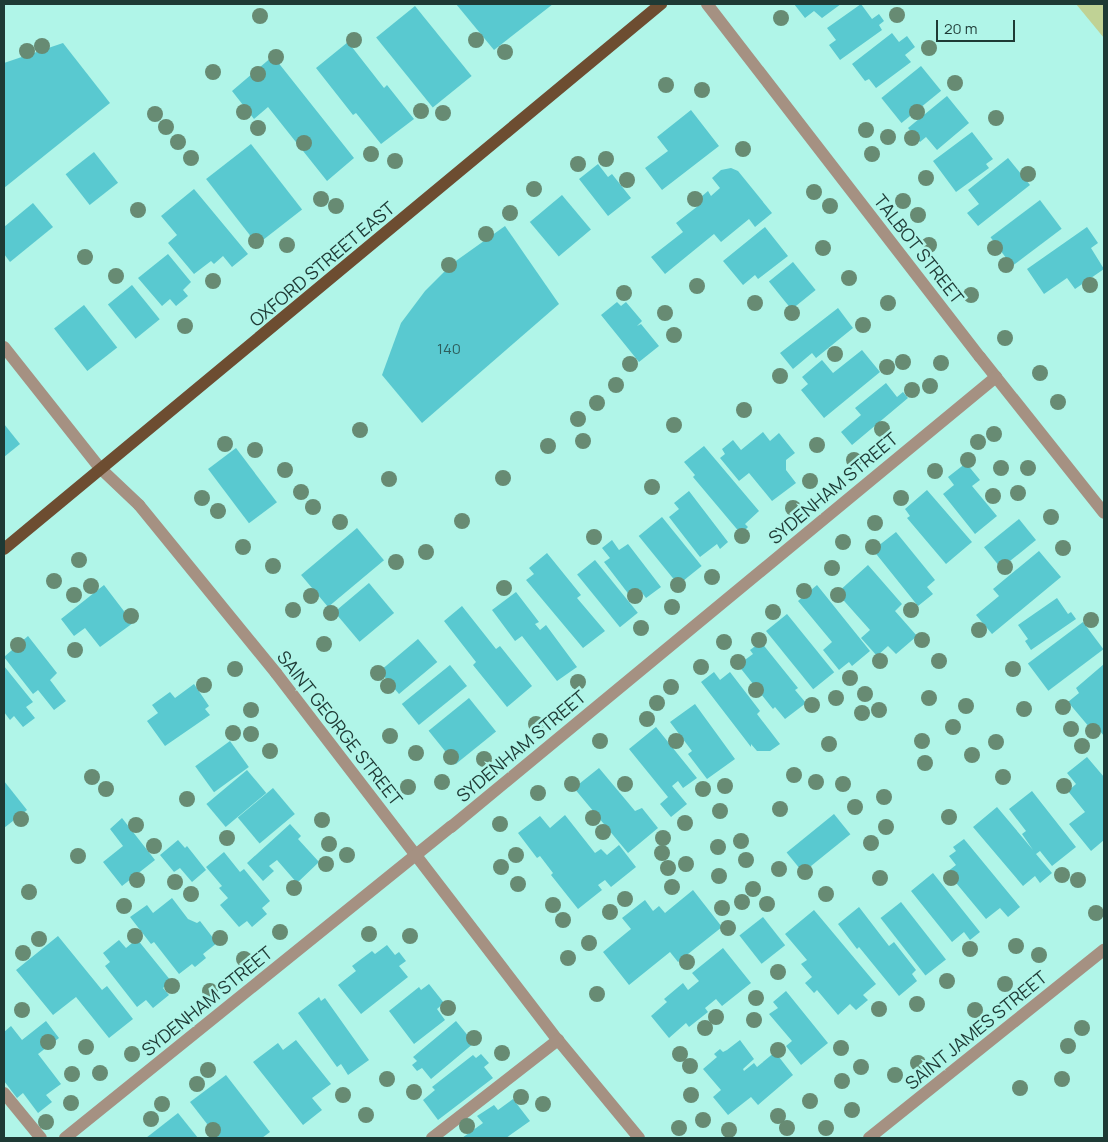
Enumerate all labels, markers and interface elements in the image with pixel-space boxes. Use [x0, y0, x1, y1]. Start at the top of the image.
scale bar [938, 10, 1017, 42]
text: 20 m [944, 18, 977, 39]
street label: TALBOT STREET [869, 190, 969, 308]
street label: OXFORD STREET EAST [245, 197, 399, 331]
house number: 140 [437, 340, 461, 358]
street label: SYDENHAM STREET [764, 428, 902, 548]
street label: SAINT GEORGE STREET [273, 646, 407, 810]
street label: SYDENHAM STREET [452, 686, 590, 806]
street label: SYDENHAM STREET [137, 942, 277, 1060]
street label: SAINT JAMES STREET [901, 966, 1051, 1094]

